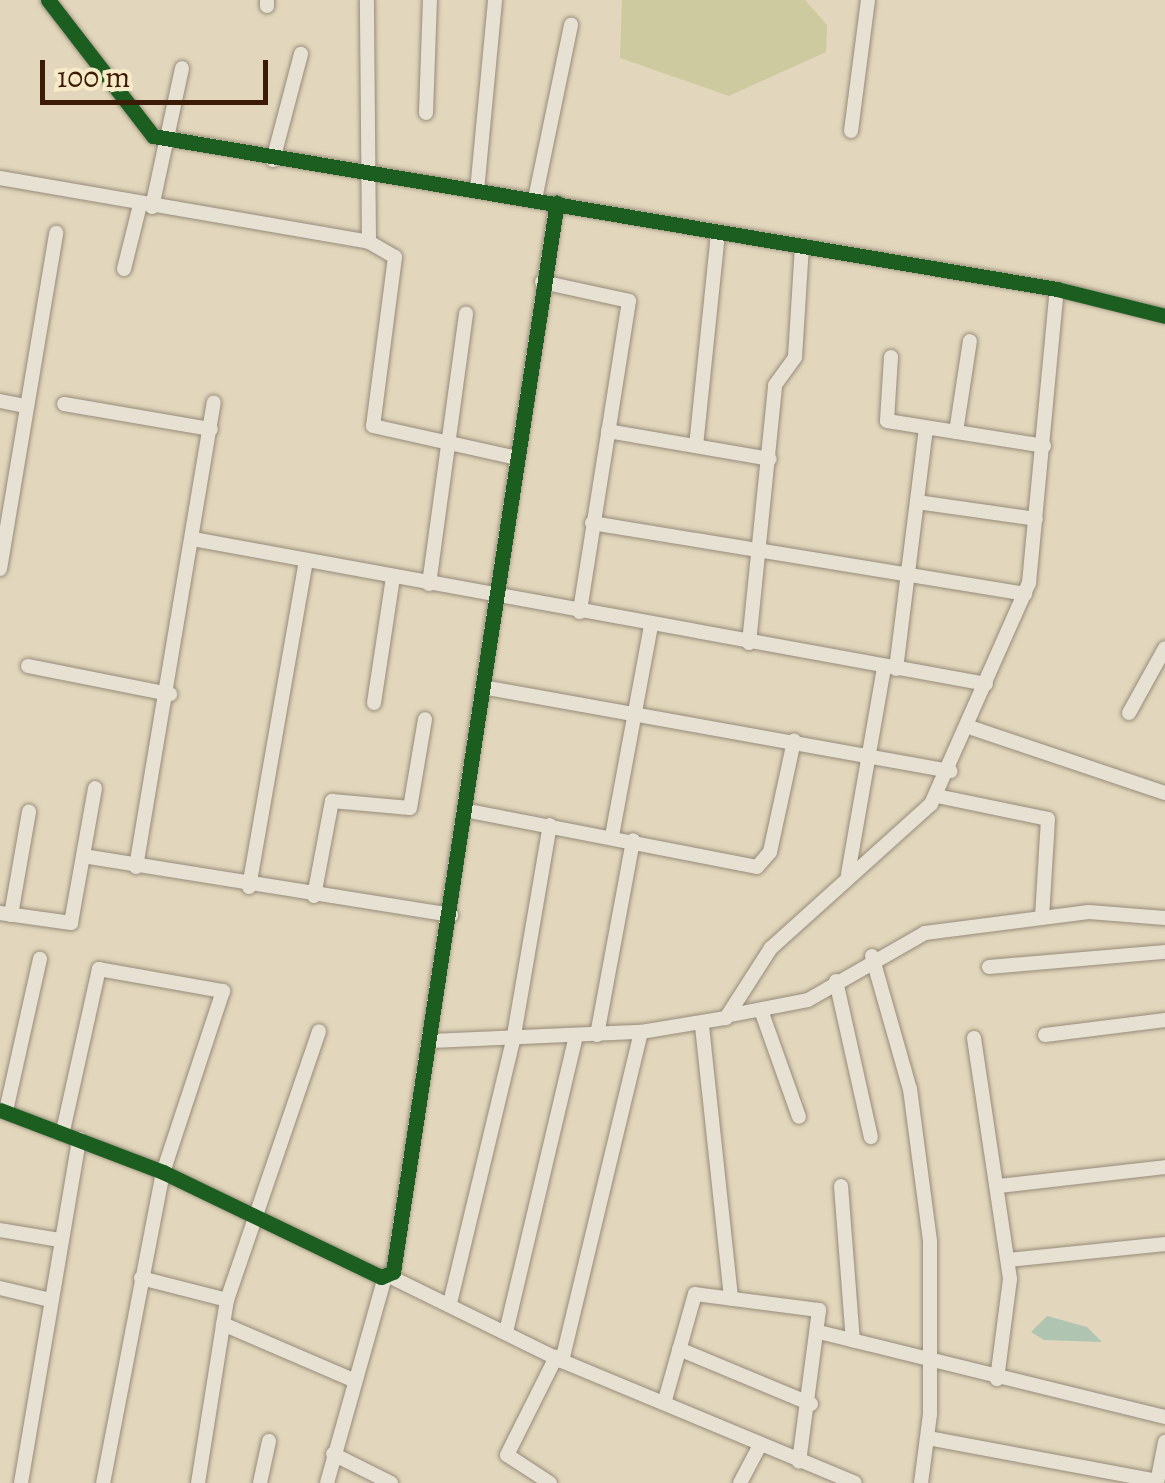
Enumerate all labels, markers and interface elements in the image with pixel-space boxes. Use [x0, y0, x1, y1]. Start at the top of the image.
scale bar [45, 40, 272, 102]
text: 100 m [57, 57, 130, 97]

